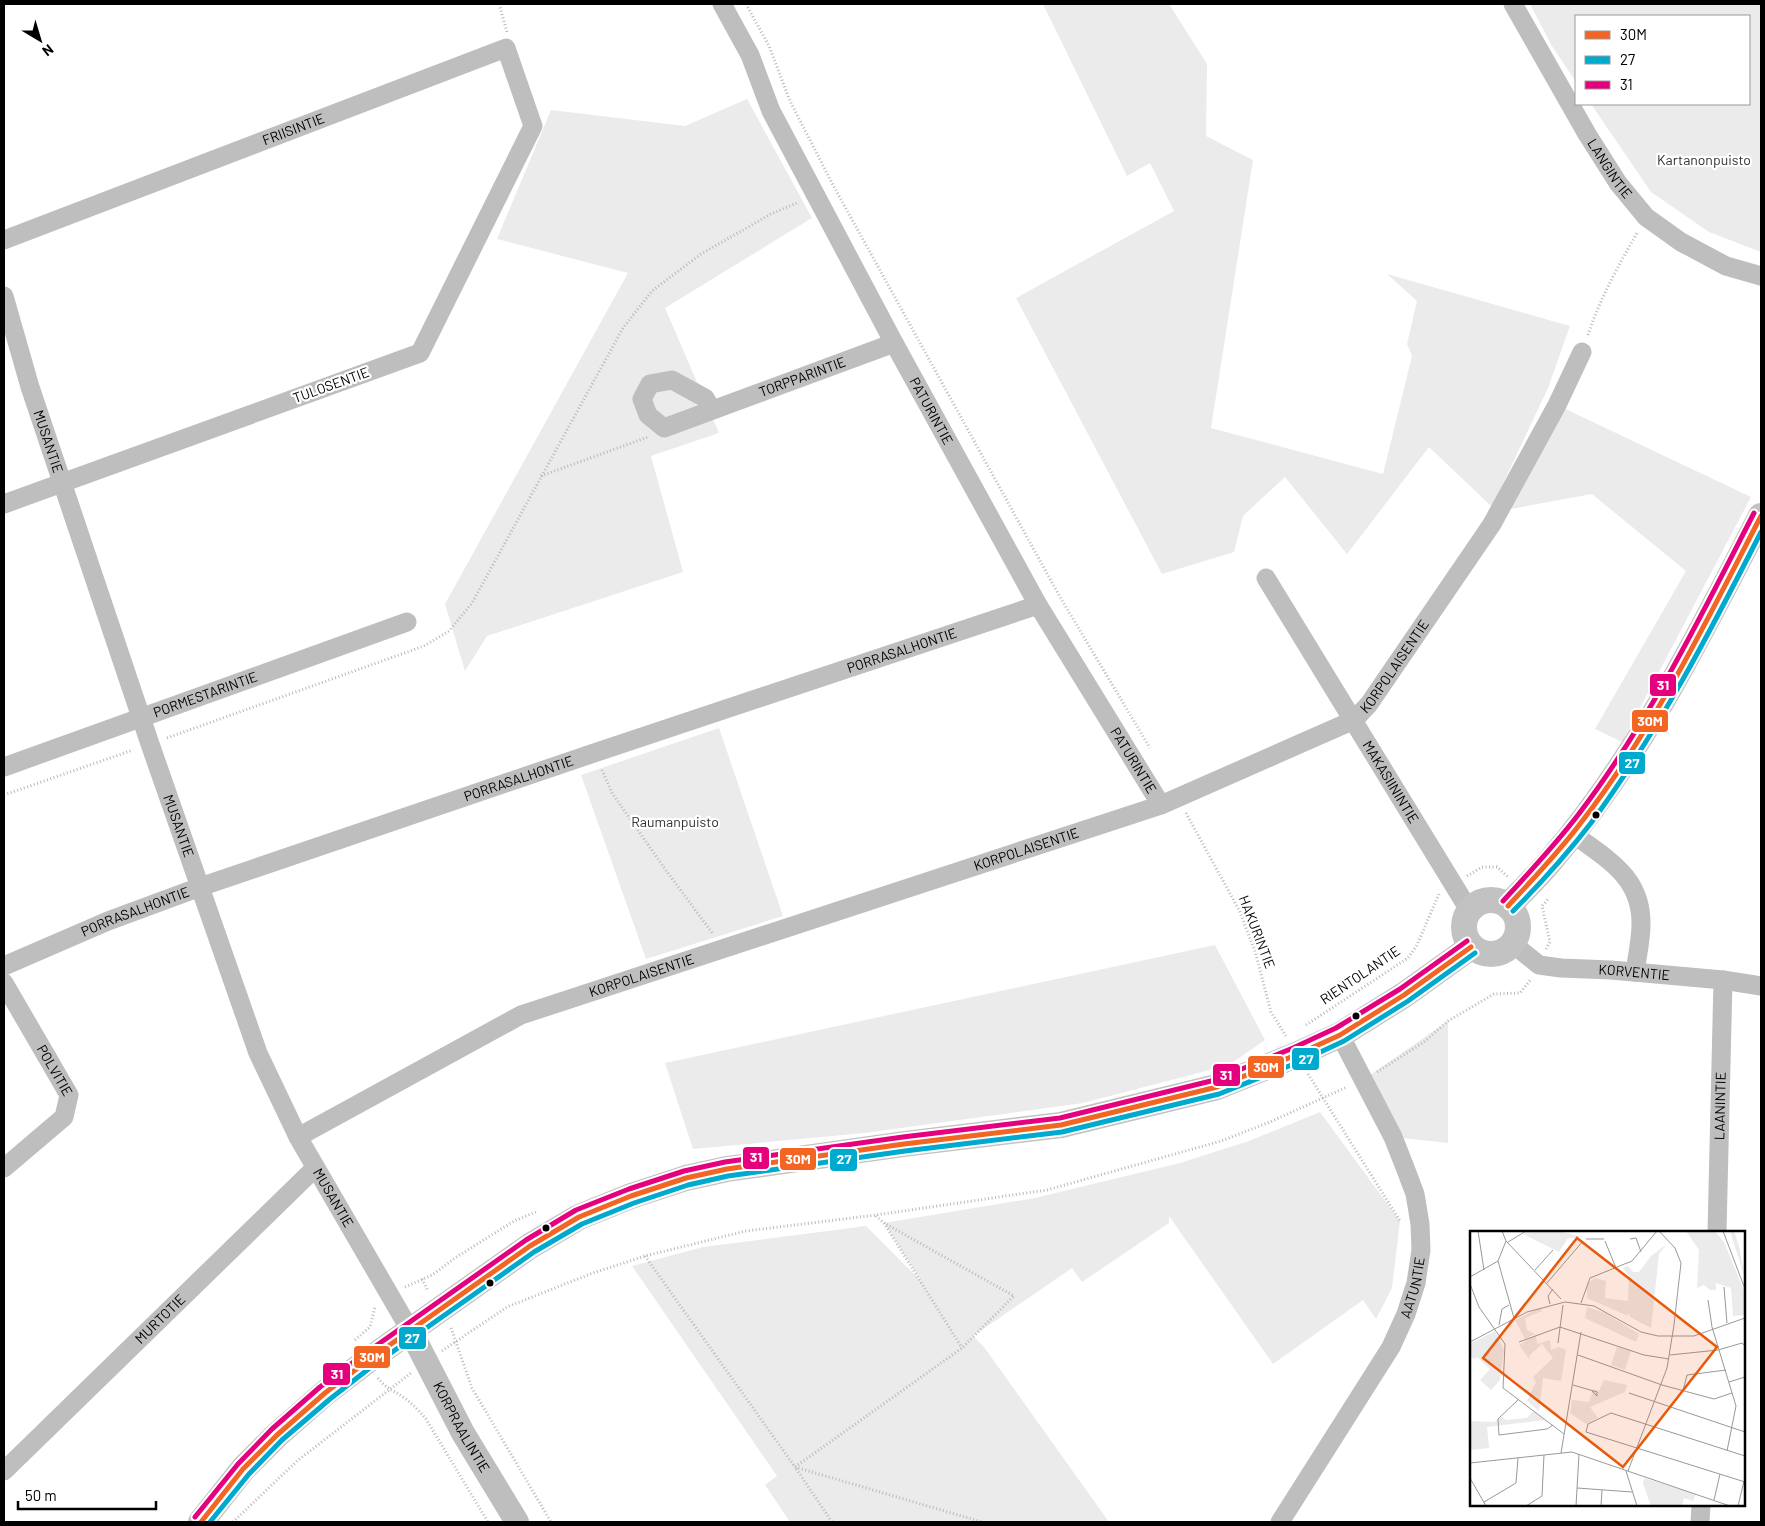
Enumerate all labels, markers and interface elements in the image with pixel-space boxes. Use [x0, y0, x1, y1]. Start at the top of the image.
north arrow [15, 15, 65, 65]
legend [1575, 15, 1750, 105]
text: 30M [1620, 25, 1647, 43]
text: N [39, 41, 57, 60]
text: 27 [1620, 50, 1635, 68]
text: 31 [1620, 75, 1633, 93]
street label: FRIISINTIE [260, 109, 327, 148]
street label: LANGINTIE [1584, 135, 1636, 202]
park label: Kartanonpuisto [1657, 151, 1751, 168]
street label: TORPPARINTIE [756, 353, 848, 400]
street label: TULOSENTIE [290, 363, 371, 406]
street label: PATURINTIE [906, 374, 957, 447]
street label: MUSANTIE [30, 408, 67, 475]
street label: KORPOLAISENTIE [1356, 616, 1432, 716]
street label: PORRASALHONTIE [845, 624, 959, 676]
street label: PORMESTARINTIE [151, 668, 260, 721]
line badge: 31 [1649, 673, 1677, 697]
text: 31 [1657, 676, 1669, 693]
line badge: 30M [1631, 709, 1669, 733]
text: 30M [1637, 712, 1663, 729]
street label: PATURINTIE [1107, 724, 1161, 796]
street label: MAKASIININTIE [1359, 737, 1423, 826]
line badge: 27 [1618, 751, 1646, 775]
street label: PORRASALHONTIE [461, 752, 576, 805]
text: 27 [1625, 754, 1639, 771]
street label: MUSANTIE [160, 792, 198, 859]
unlabelled marker [1591, 810, 1601, 820]
park label: Raumanpuisto [631, 813, 719, 830]
street label: KORPOLAISENTIE [971, 824, 1081, 874]
street label: PORRASALHONTIE [78, 883, 192, 940]
street label: HAKURINTIE [1236, 893, 1279, 971]
street label: RIENTOLANTIE [1317, 942, 1403, 1008]
street label: KORPOLAISENTIE [587, 950, 696, 1000]
street label: KORVENTIE [1598, 961, 1671, 983]
unlabelled marker [1351, 1011, 1361, 1021]
street label: POLVITIE [34, 1041, 77, 1099]
line badge: 27 [1291, 1047, 1320, 1071]
text: 27 [1299, 1050, 1313, 1067]
line badge: 30M [1247, 1055, 1285, 1079]
text: 30M [1253, 1058, 1279, 1075]
line badge: 31 [1212, 1063, 1241, 1087]
text: 31 [1220, 1066, 1232, 1083]
street label: LAANINTIE [1710, 1072, 1729, 1140]
line badge: 31 [742, 1146, 770, 1170]
line badge: 30M [779, 1147, 817, 1171]
text: 31 [750, 1148, 762, 1165]
line badge: 27 [829, 1148, 858, 1172]
text: 30M [785, 1150, 811, 1167]
text: 27 [837, 1150, 851, 1167]
street label: MUSANTIE [310, 1165, 357, 1230]
unlabelled marker [541, 1223, 551, 1233]
inset map [1470, 1231, 1745, 1506]
street label: AATUNTIE [1396, 1256, 1428, 1320]
unlabelled marker [485, 1278, 495, 1288]
street label: MURTOTIE [131, 1290, 189, 1347]
line badge: 27 [398, 1326, 427, 1350]
text: 27 [405, 1329, 419, 1346]
line badge: 30M [353, 1345, 391, 1369]
text: 30M [359, 1348, 385, 1365]
line badge: 31 [322, 1362, 351, 1386]
text: 31 [331, 1365, 343, 1382]
street label: KORPRAALINTIE [430, 1379, 494, 1475]
scale bar [18, 1478, 155, 1510]
text: 50 m [25, 1486, 57, 1504]

